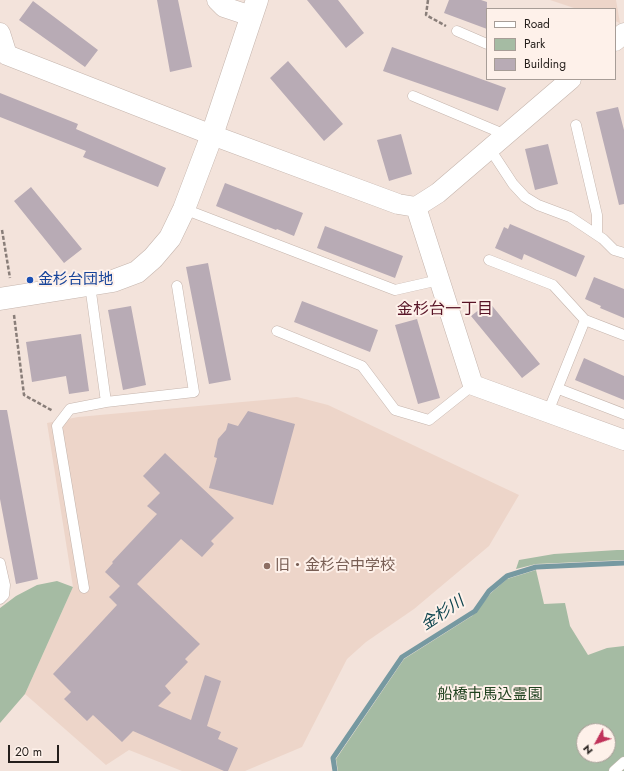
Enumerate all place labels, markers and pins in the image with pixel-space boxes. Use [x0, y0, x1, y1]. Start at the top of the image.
place label: 金杉台団地 [38, 271, 113, 289]
marker: 金杉台団地 [25, 275, 35, 285]
place label: 旧・金杉台中学校 [275, 557, 395, 575]
marker: 旧・金杉台中学校 [262, 561, 272, 571]

